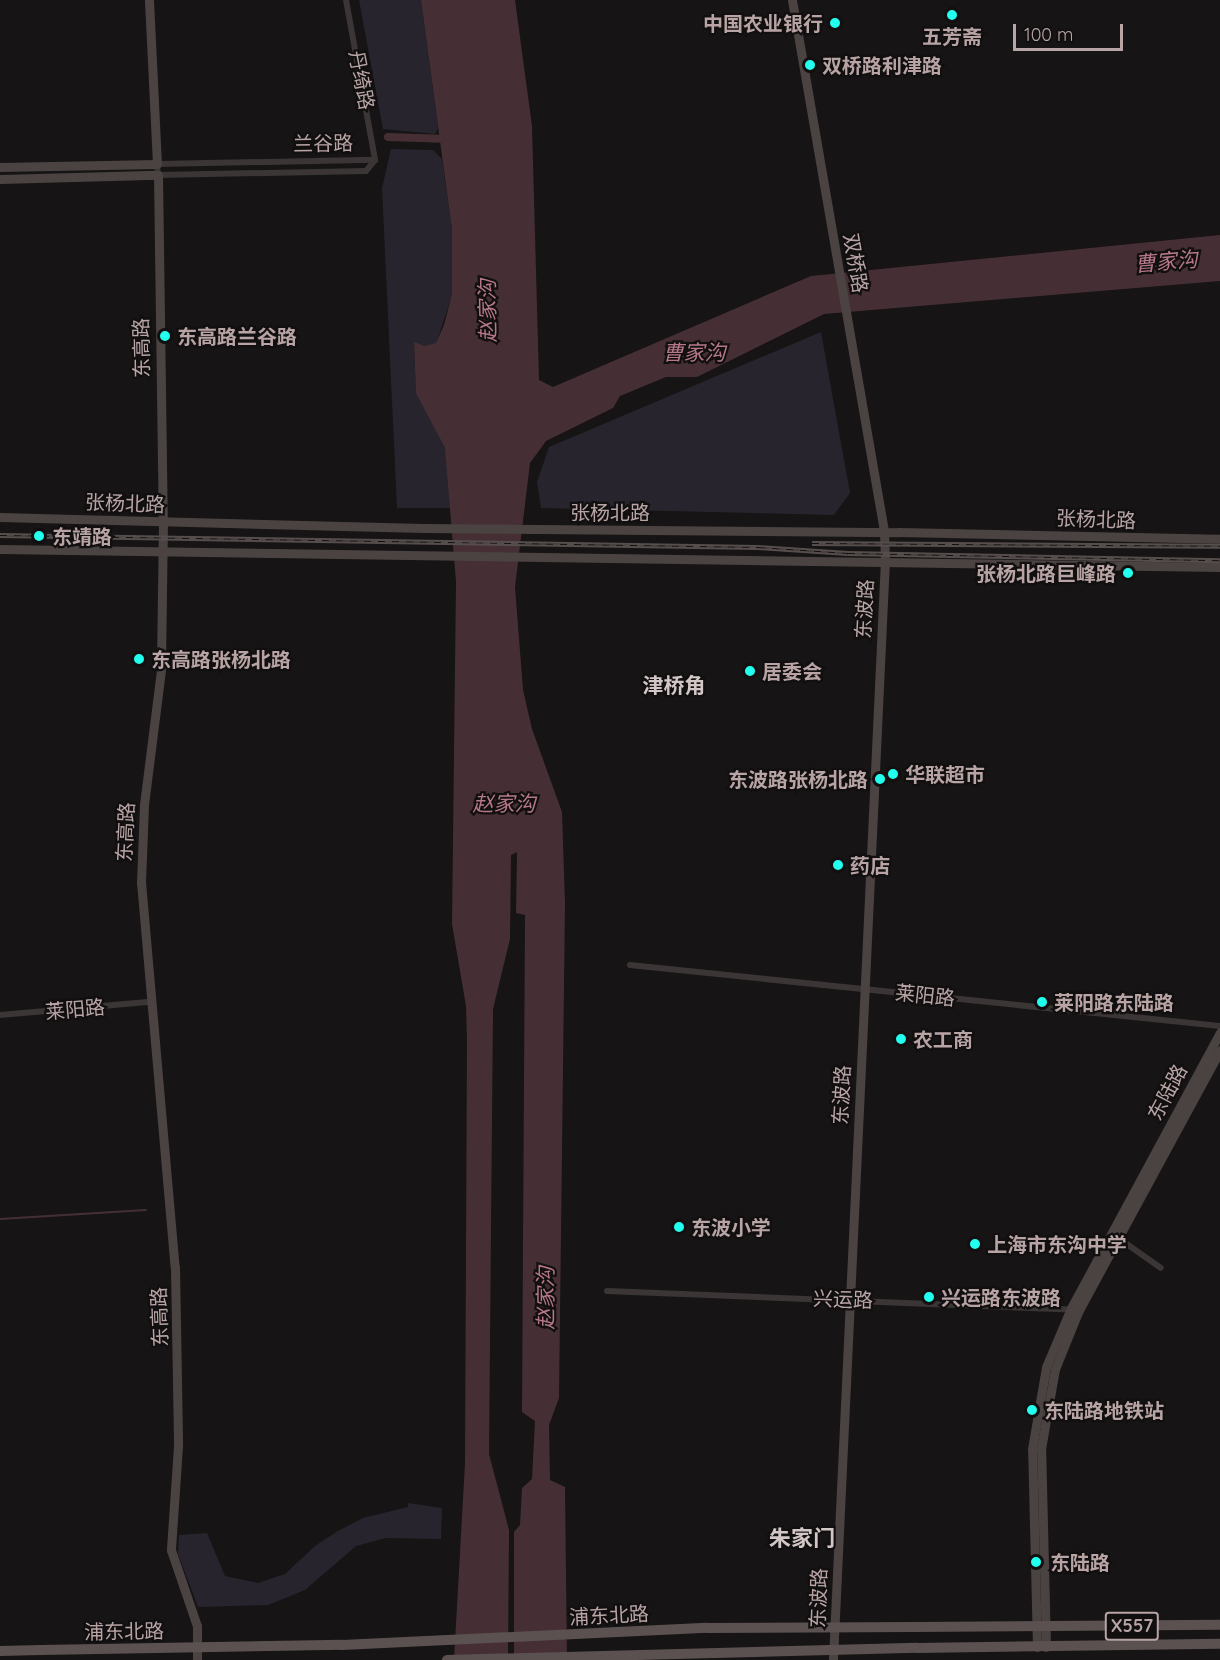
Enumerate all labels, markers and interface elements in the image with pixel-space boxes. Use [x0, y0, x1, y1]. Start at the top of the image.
marker: 五芳斋 [945, 8, 959, 22]
place label: 中国农业银行 [703, 11, 823, 35]
scale bar [1016, 12, 1126, 50]
marker: 中国农业银行 [828, 16, 842, 30]
text: 100 m [1024, 23, 1073, 46]
place label: 五芳斋 [922, 24, 982, 48]
street label: 丹绮路 [344, 48, 380, 112]
place label: 双桥路利津路 [822, 53, 942, 77]
marker: 双桥路利津路 [803, 58, 817, 72]
street label: 兰谷路 [293, 130, 353, 156]
street label: 双桥路 [839, 231, 873, 295]
water label: 曹家沟 [1134, 246, 1198, 276]
water label: 赵家沟 [474, 279, 500, 343]
street label: 东高路 [128, 318, 154, 378]
place label: 东高路兰谷路 [177, 324, 297, 348]
marker: 东高路兰谷路 [158, 329, 172, 343]
water label: 曹家沟 [663, 339, 725, 365]
street label: 张杨北路 [85, 490, 165, 516]
street label: 张杨北路 [570, 500, 650, 524]
street label: 张杨北路 [1056, 506, 1136, 532]
place label: 东靖路 [52, 524, 112, 548]
marker: 东靖路 [30, 527, 48, 545]
place label: 张杨北路巨峰路 [976, 561, 1116, 585]
marker: 张杨北路巨峰路 [1121, 566, 1135, 580]
street label: 东波路 [850, 578, 878, 640]
place label: 东高路张杨北路 [151, 647, 291, 671]
marker: 东高路张杨北路 [132, 652, 146, 666]
place label: 居委会 [762, 659, 822, 683]
marker: 居委会 [743, 664, 757, 678]
district label: 津桥角 [643, 672, 705, 698]
place label: 华联超市 [905, 762, 985, 786]
place label: 东波路张杨北路 [728, 767, 868, 791]
marker: 华联超市 [886, 767, 900, 781]
marker: 东波路张杨北路 [873, 772, 887, 786]
water label: 赵家沟 [473, 790, 535, 816]
street label: 东高路 [111, 801, 139, 863]
place label: 药店 [850, 853, 890, 877]
marker: 药店 [831, 858, 845, 872]
street label: 莱阳路 [894, 980, 956, 1010]
place label: 莱阳路东陆路 [1054, 990, 1174, 1014]
street label: 莱阳路 [44, 994, 106, 1024]
marker: 莱阳路东陆路 [1035, 995, 1049, 1009]
place label: 农工商 [913, 1027, 973, 1051]
marker: 农工商 [894, 1032, 908, 1046]
street label: 东陆路 [1142, 1060, 1192, 1124]
street label: 东波路 [827, 1064, 855, 1126]
place label: 东波小学 [691, 1215, 771, 1239]
marker: 东波小学 [672, 1220, 686, 1234]
place label: 上海市东沟中学 [987, 1232, 1127, 1256]
marker: 上海市东沟中学 [968, 1237, 982, 1251]
water label: 赵家沟 [532, 1267, 558, 1329]
place label: 兴运路东波路 [941, 1285, 1061, 1309]
street label: 兴运路 [813, 1286, 873, 1312]
street label: 东高路 [146, 1287, 172, 1347]
marker: 兴运路东波路 [922, 1290, 936, 1304]
place label: 东陆路地铁站 [1044, 1398, 1164, 1422]
marker: 东陆路地铁站 [1025, 1403, 1039, 1417]
district label: 朱家门 [769, 1526, 835, 1552]
place label: 东陆路 [1050, 1550, 1110, 1574]
marker: 东陆路 [1027, 1553, 1045, 1571]
street label: 东波路 [805, 1568, 831, 1628]
street label: 浦东北路 [568, 1601, 650, 1629]
road number: X557 [1104, 1611, 1160, 1641]
street label: 浦东北路 [84, 1618, 164, 1644]

